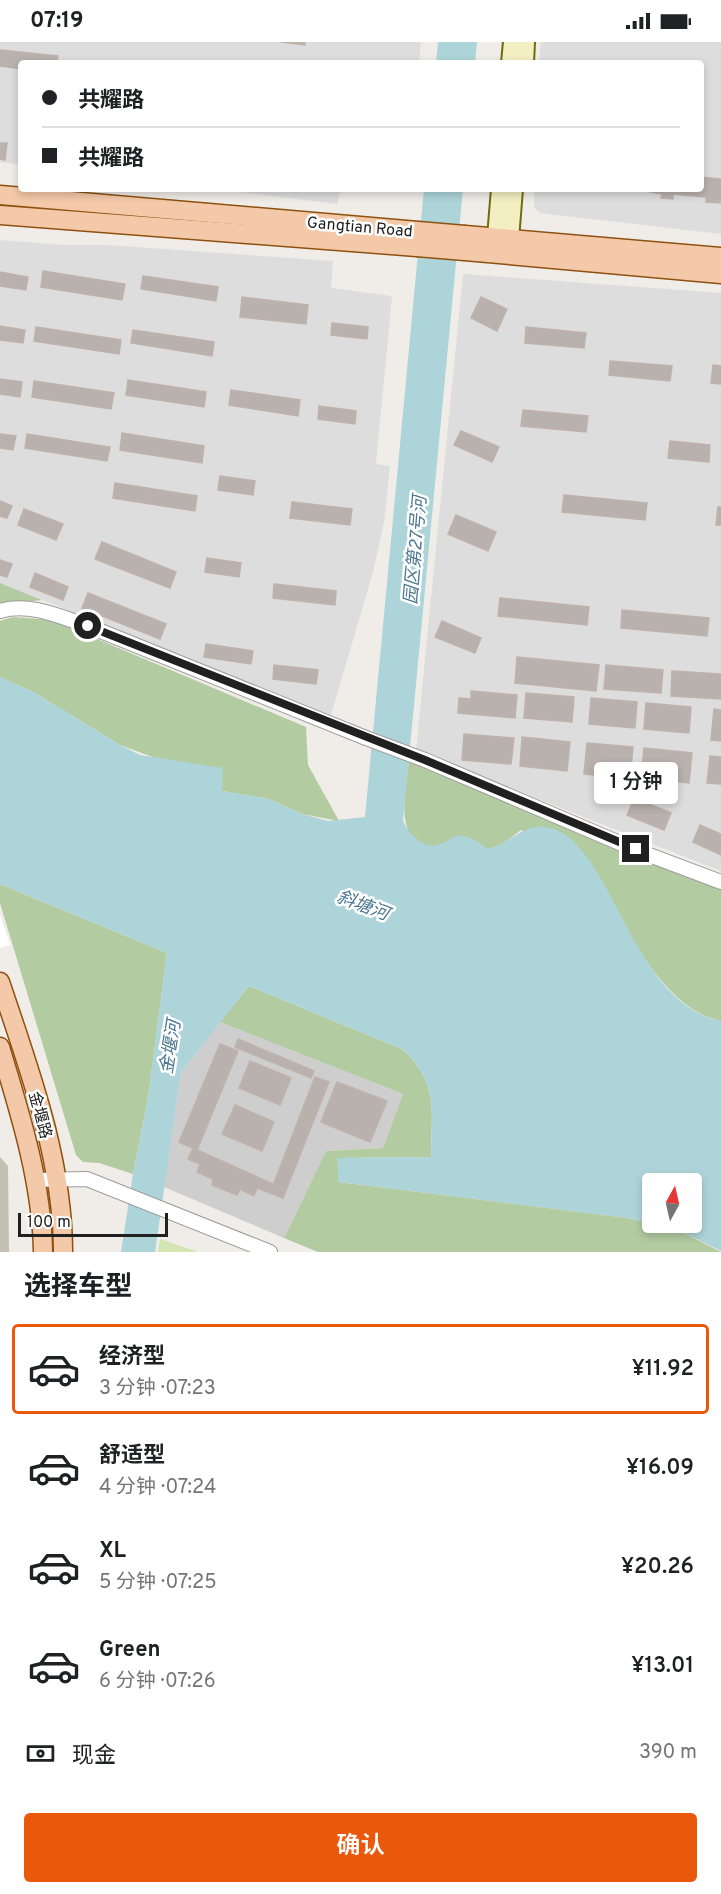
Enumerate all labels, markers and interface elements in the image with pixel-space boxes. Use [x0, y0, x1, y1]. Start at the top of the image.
text: 07:19 [30, 8, 84, 35]
text: 共耀路 [78, 88, 144, 115]
text: 共耀路 [78, 146, 144, 173]
street label: Gangtian Road [306, 213, 414, 243]
water label: 园区第27号河 [400, 492, 433, 605]
route start [74, 612, 101, 639]
callout: 1 分钟 [594, 762, 678, 804]
text: 1 分钟 [610, 770, 662, 796]
route end [622, 835, 649, 862]
water label: 斜塘河 [333, 886, 395, 928]
water label: 金堰河 [156, 1016, 188, 1076]
street label: 金堰路 [23, 1090, 55, 1141]
north arrow [642, 1173, 702, 1233]
map controls [642, 1173, 702, 1233]
scale bar [18, 1210, 168, 1238]
text: 100 m [27, 1213, 71, 1233]
text: 选择车型 [24, 1271, 132, 1305]
icon: car [27, 1342, 81, 1396]
text: 经济型 [99, 1344, 165, 1371]
text: ¥11.92 [632, 1356, 694, 1383]
text: 3 分钟 · 07:23 [99, 1376, 216, 1402]
icon: car [27, 1441, 81, 1495]
text: 舒适型 [99, 1443, 165, 1470]
text: ¥16.09 [626, 1455, 694, 1482]
text: 4 分钟 · 07:24 [99, 1475, 216, 1501]
text: XL [99, 1538, 126, 1565]
icon: car [27, 1540, 81, 1594]
text: ¥20.26 [621, 1554, 694, 1581]
text: 5 分钟 · 07:25 [99, 1570, 217, 1596]
text: Green [99, 1637, 161, 1664]
icon: car [27, 1639, 81, 1693]
text: ¥13.01 [631, 1653, 694, 1680]
text: 6 分钟 · 07:26 [99, 1669, 216, 1695]
icon: cash [24, 1737, 57, 1770]
text: 390 m [639, 1740, 697, 1766]
text: 现金 [72, 1743, 116, 1770]
button: 确认 [24, 1813, 697, 1882]

